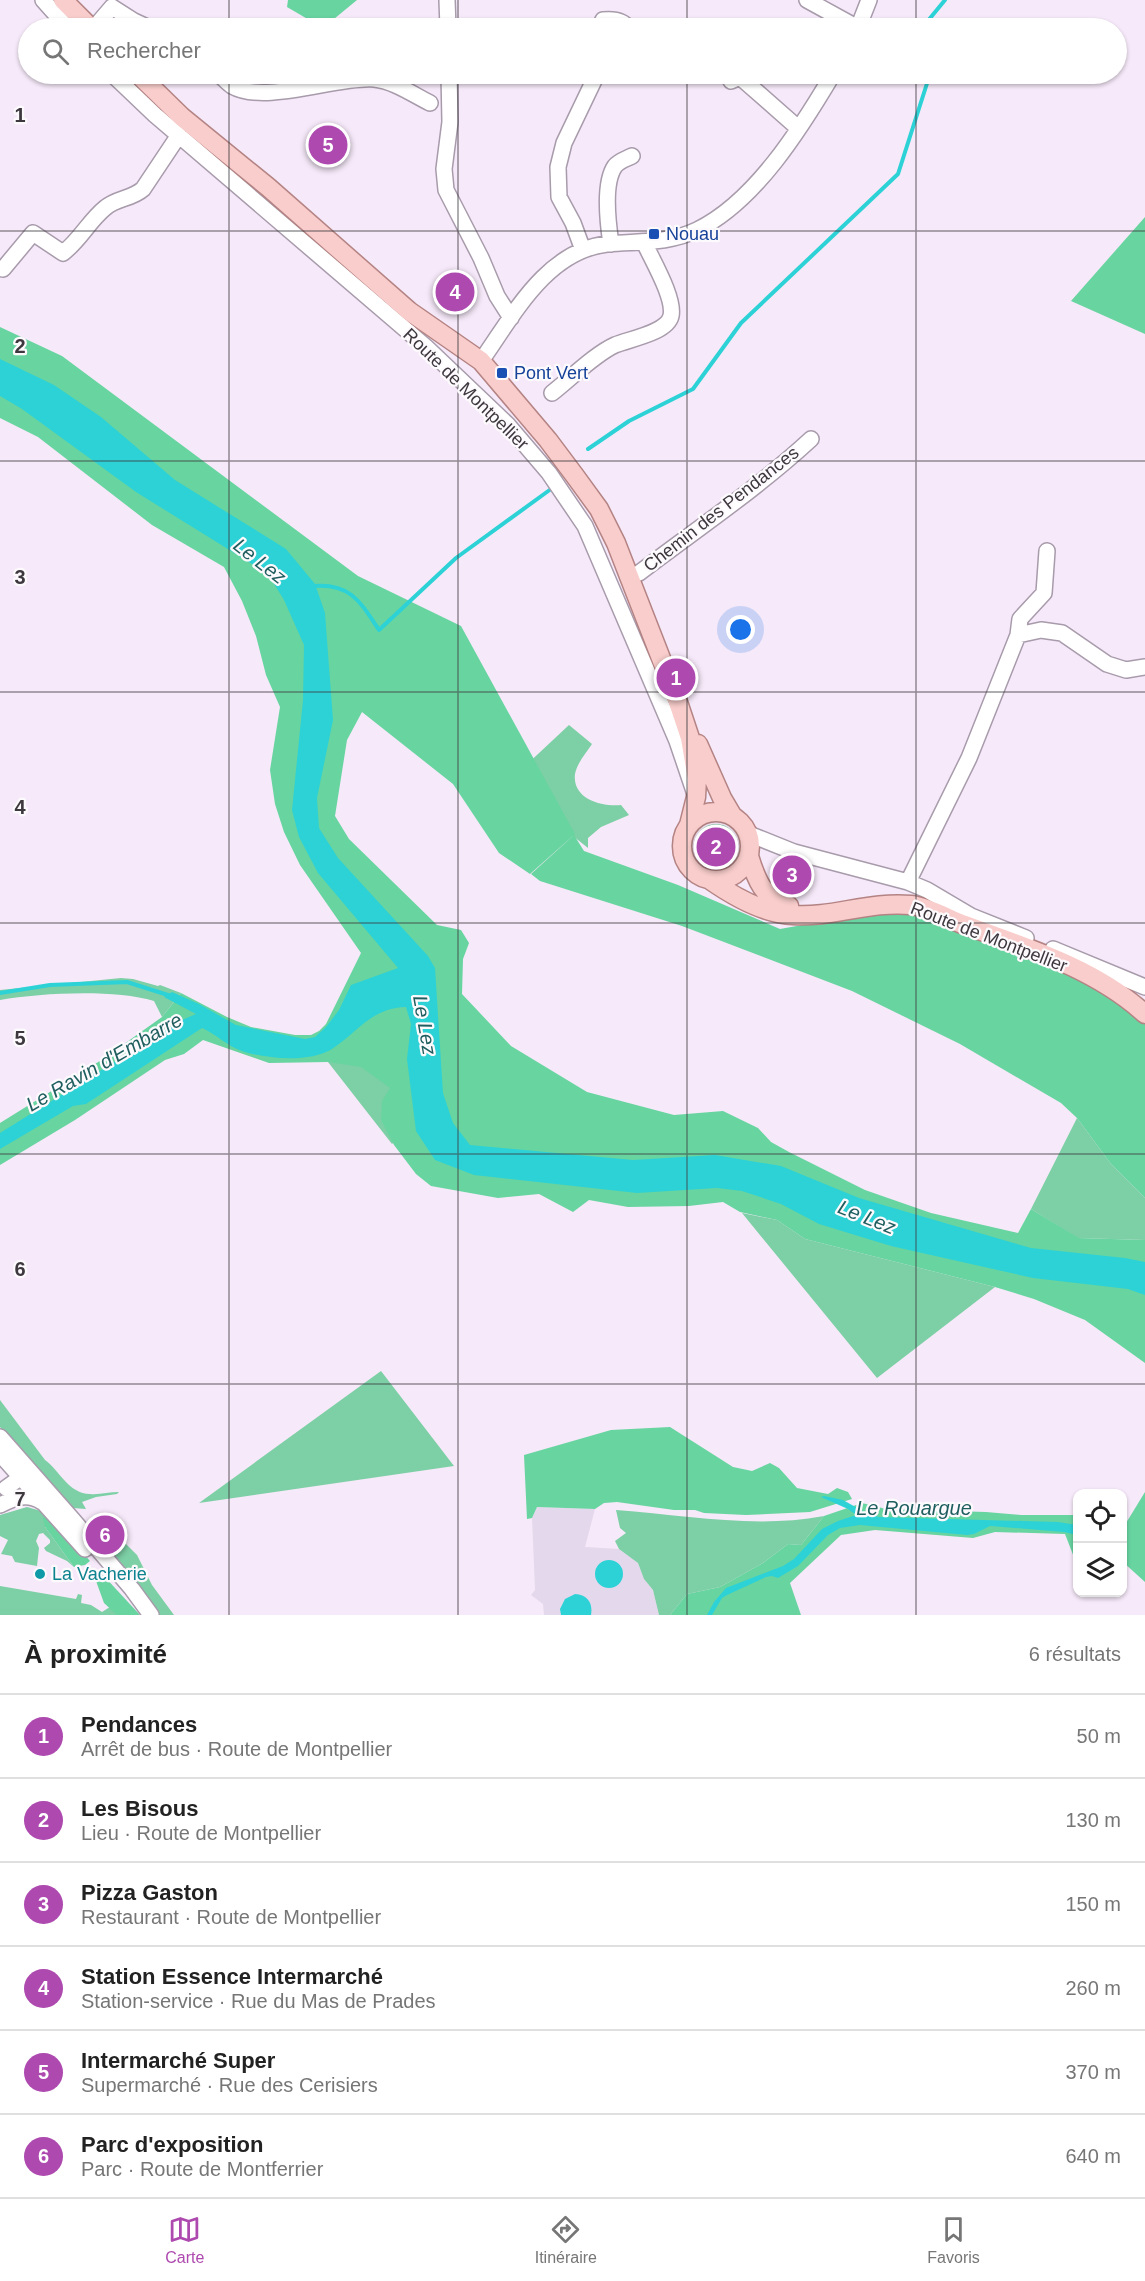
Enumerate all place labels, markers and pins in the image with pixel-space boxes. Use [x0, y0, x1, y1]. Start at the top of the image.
pin: 5 [308, 122, 348, 168]
place label: Nouau [666, 224, 719, 244]
marker: Nouau [647, 227, 661, 241]
pin: 4 [436, 270, 474, 314]
place label: Pont Vert [514, 363, 588, 383]
marker: Pont Vert [495, 366, 509, 380]
pin: 1 [656, 656, 696, 700]
pin: 2 [696, 824, 736, 870]
pin: 3 [772, 852, 812, 898]
pin: 6 [86, 1512, 124, 1558]
place label: La Vacherie [52, 1564, 147, 1584]
marker: La Vacherie [33, 1567, 47, 1581]

